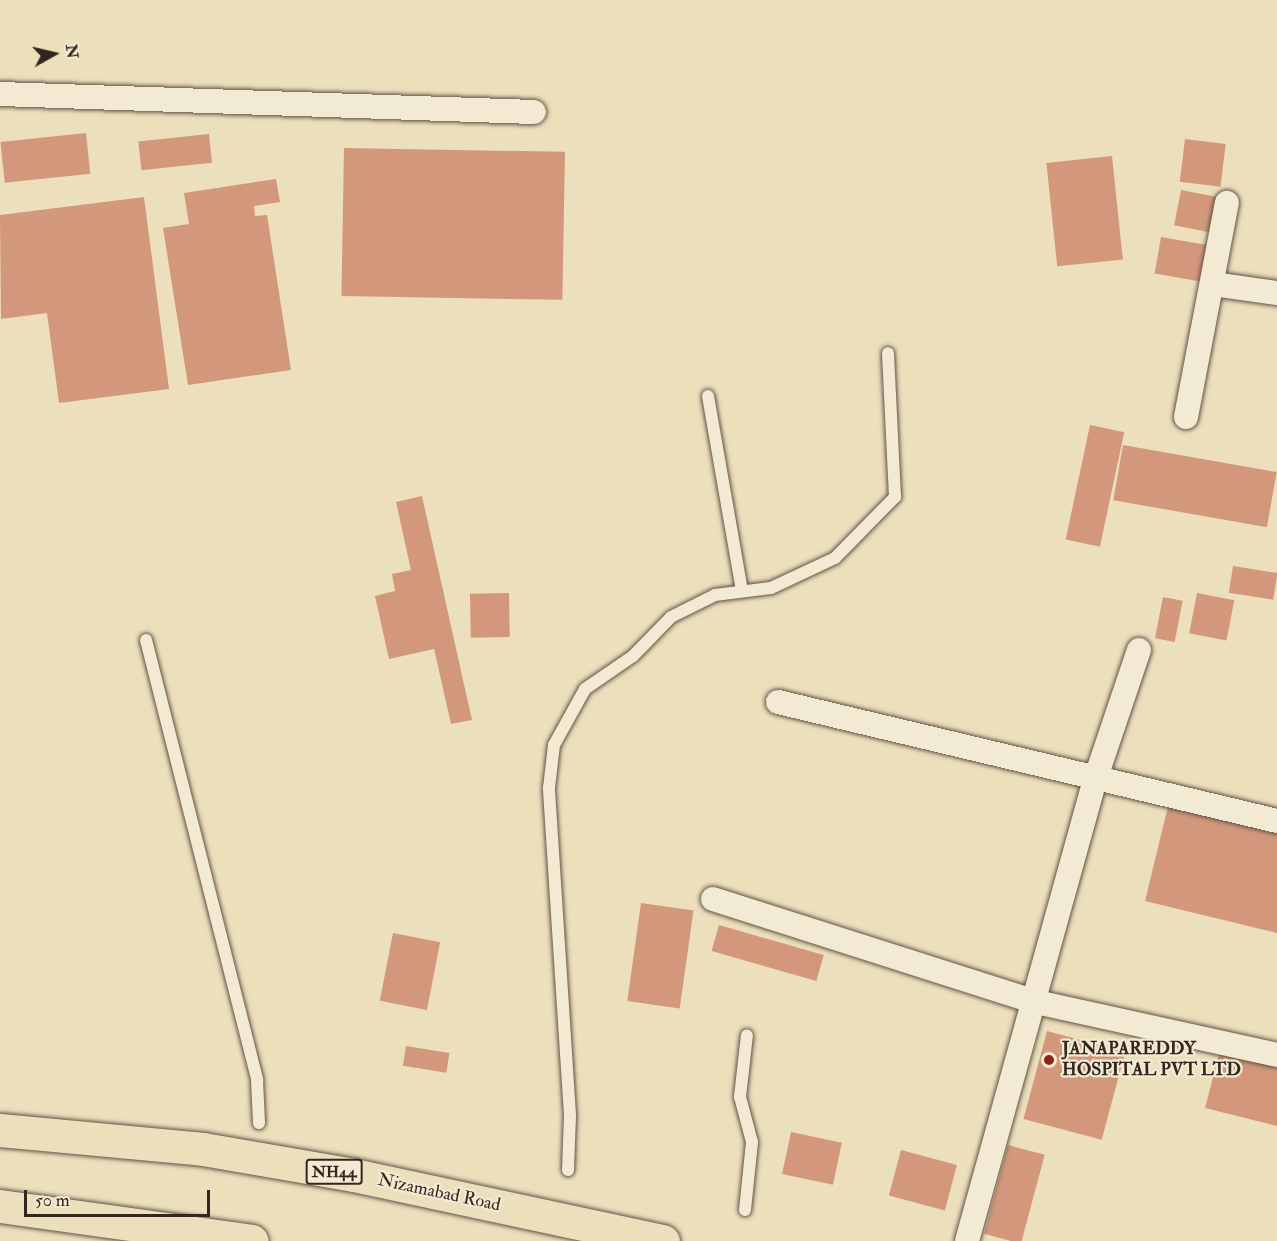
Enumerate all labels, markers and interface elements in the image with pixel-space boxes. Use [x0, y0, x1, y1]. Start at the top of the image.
north arrow [24, 24, 84, 84]
text: N [61, 43, 83, 60]
place label: JANAPAREDDY HOSPITAL PVT LTD [1062, 1039, 1241, 1082]
marker: JANAPAREDDY HOSPITAL PVT LTD [1040, 1051, 1058, 1069]
road number: NH44 [306, 1159, 362, 1185]
street label: Nizamabad Road [376, 1169, 502, 1217]
scale bar [27, 1178, 213, 1216]
text: 50 m [35, 1189, 70, 1212]

